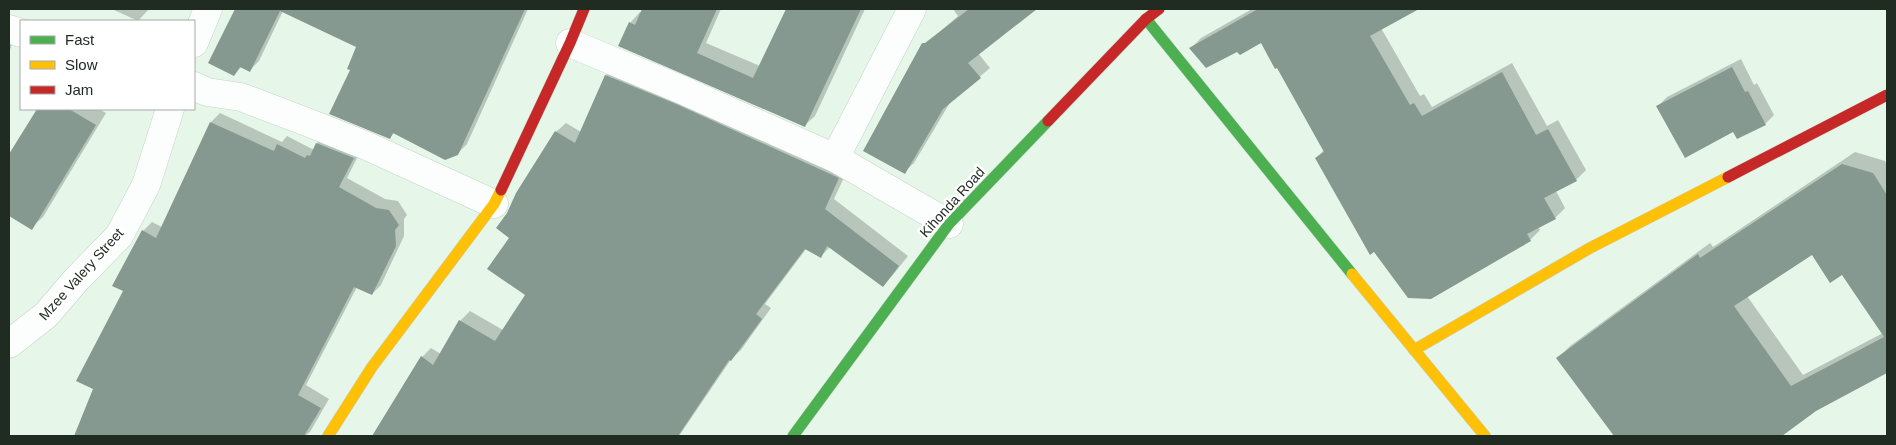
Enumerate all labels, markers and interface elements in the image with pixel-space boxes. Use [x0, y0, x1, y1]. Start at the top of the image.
legend [20, 20, 195, 110]
text: Fast [65, 31, 95, 48]
text: Slow [65, 56, 98, 73]
text: Jam [65, 81, 93, 98]
street label: Kihonda Road [916, 164, 988, 240]
street label: Mzee Valery Street [36, 225, 126, 323]

